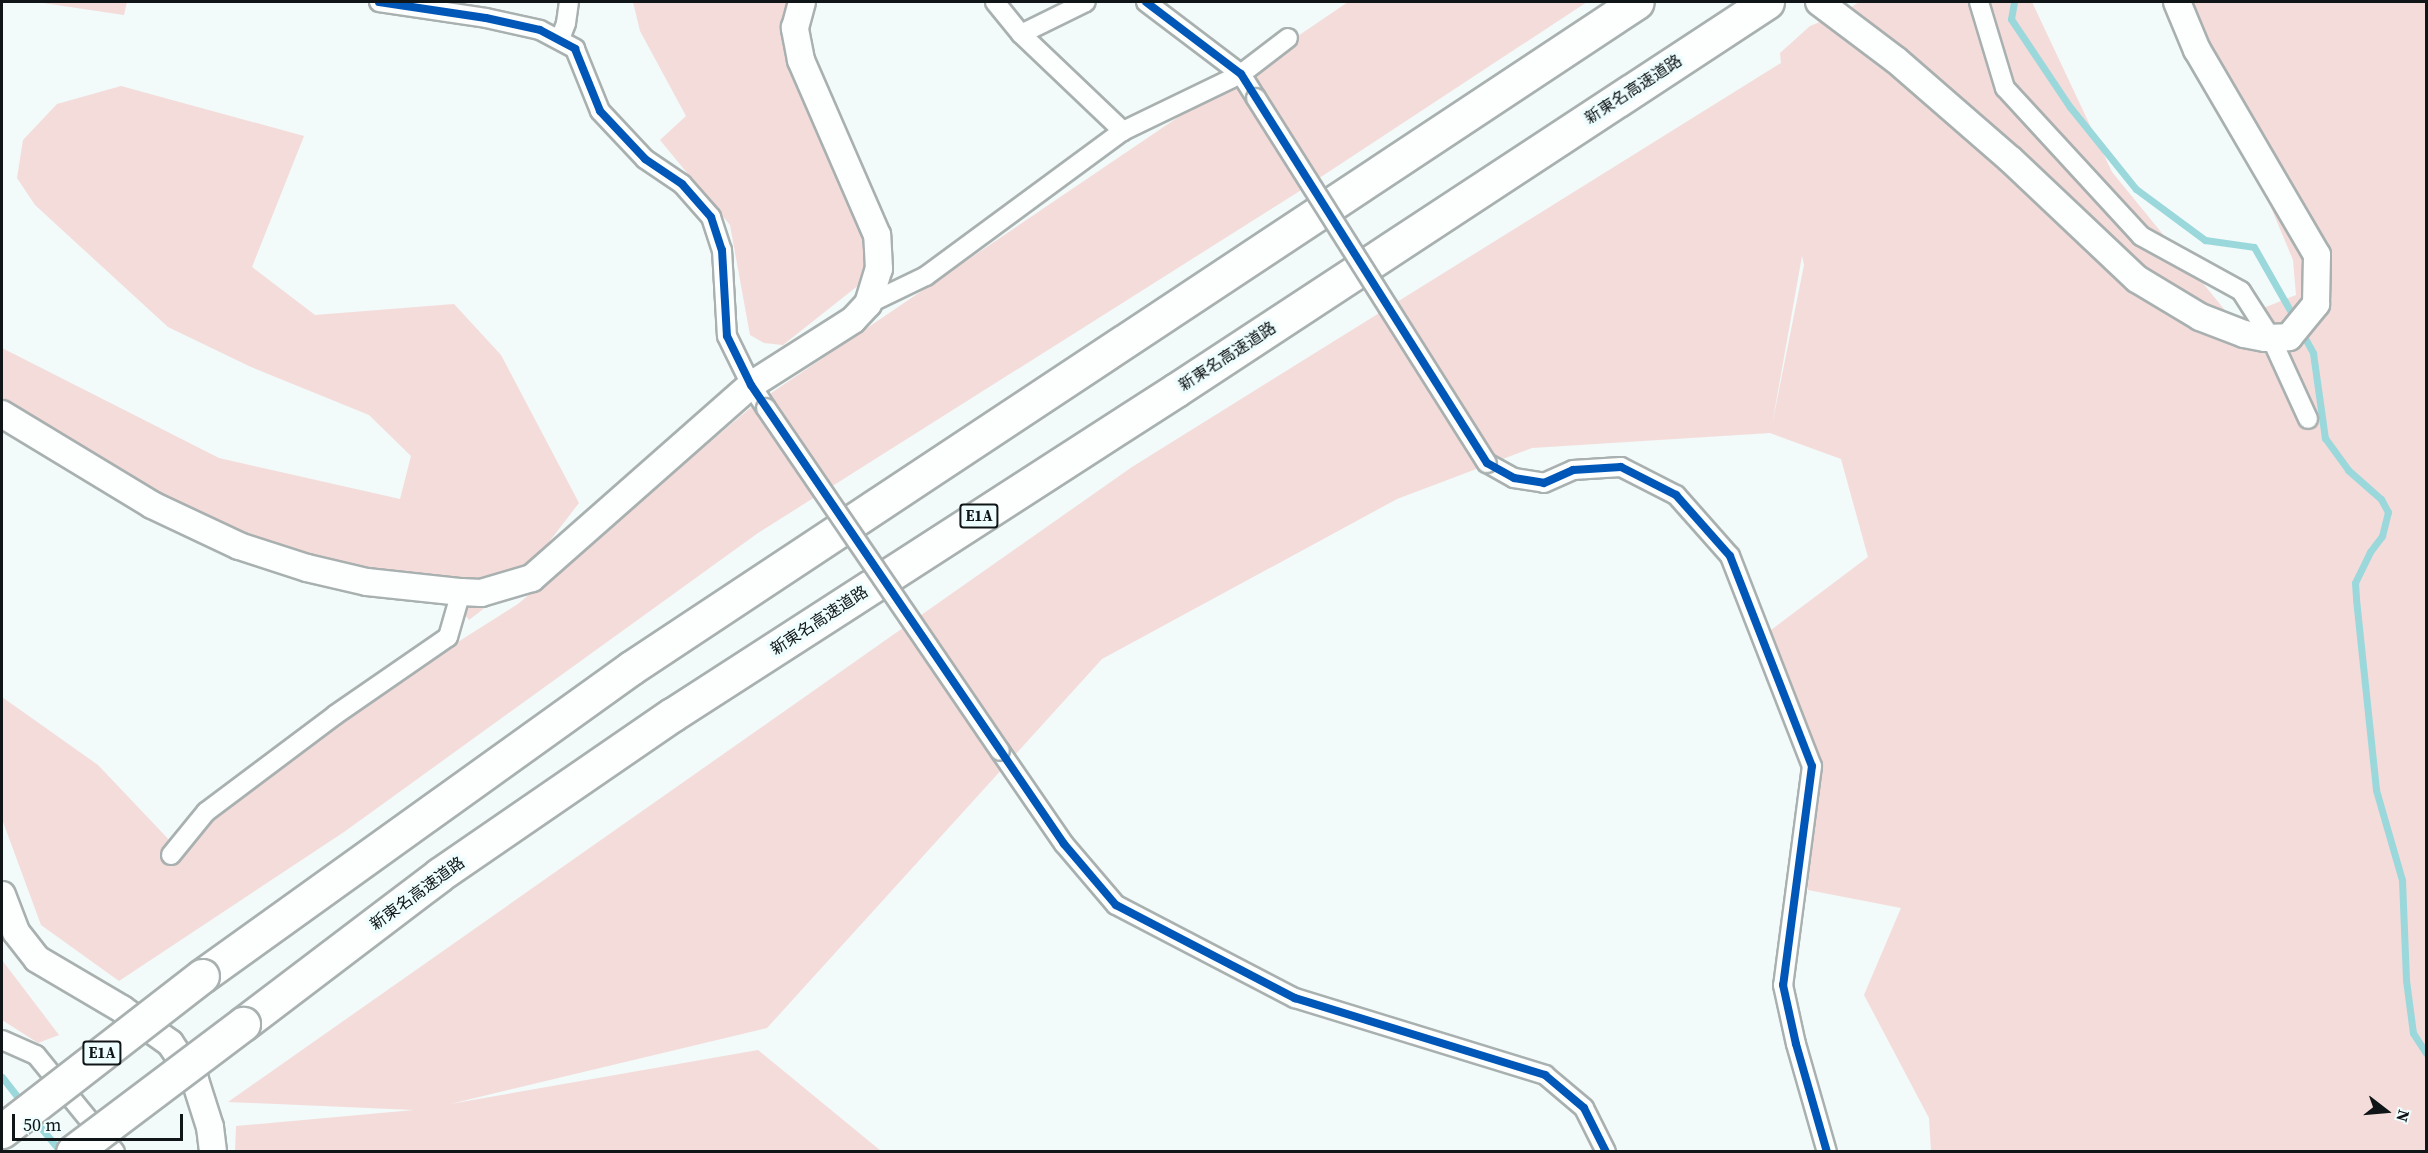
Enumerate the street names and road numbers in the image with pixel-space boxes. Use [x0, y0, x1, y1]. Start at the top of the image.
street label: 新東名高速道路 [1581, 50, 1685, 128]
street label: 新東名高速道路 [1175, 317, 1279, 395]
road number: E1A [958, 504, 1000, 528]
street label: 新東名高速道路 [767, 581, 871, 659]
street label: 新東名高速道路 [366, 852, 468, 934]
road number: E1A [81, 1041, 123, 1065]

